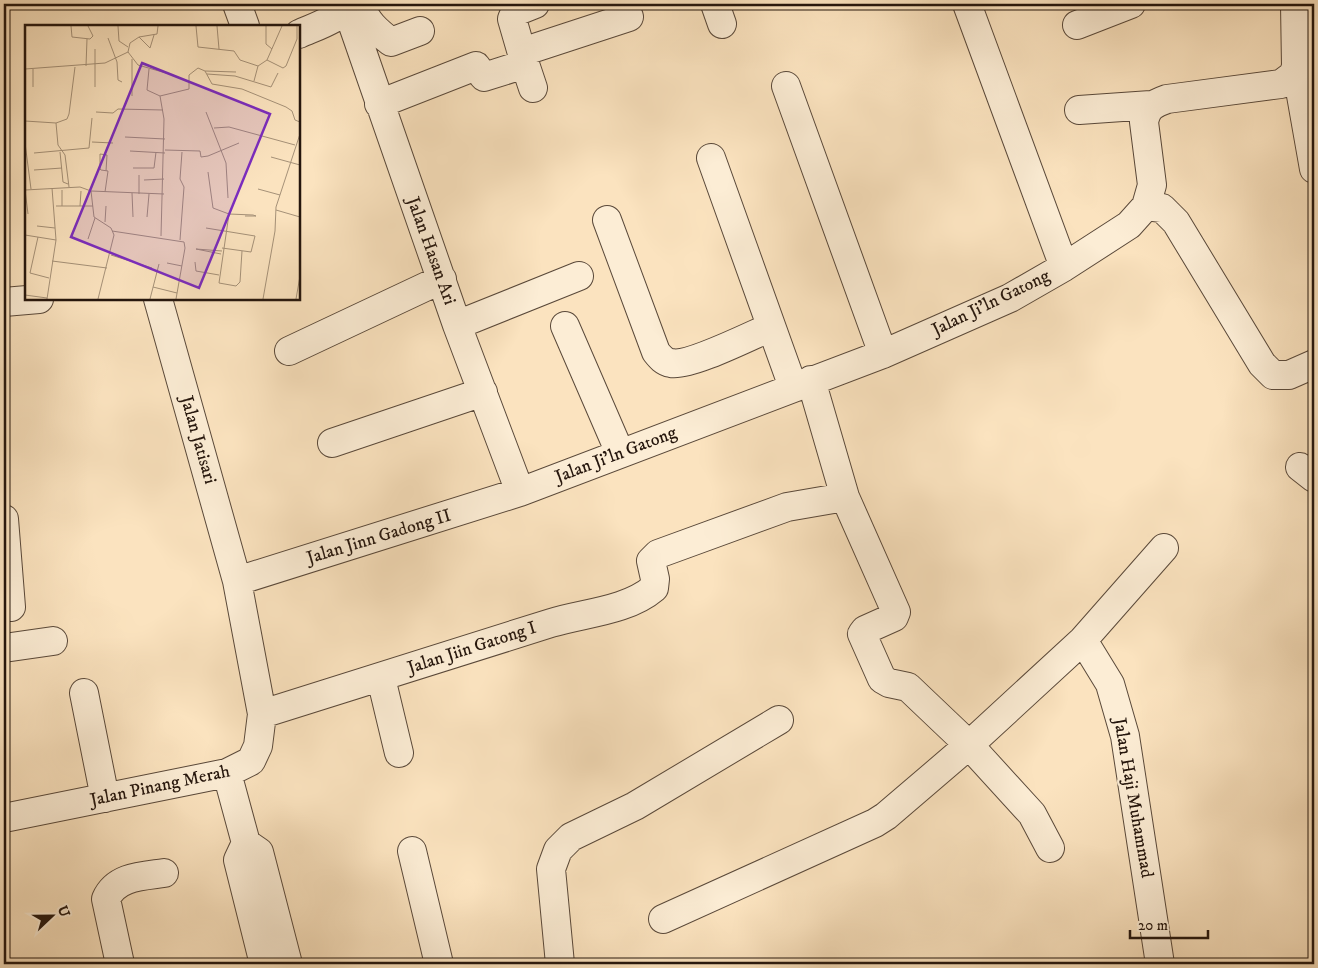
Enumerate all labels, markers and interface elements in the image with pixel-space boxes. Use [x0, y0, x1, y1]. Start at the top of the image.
inset map [25, 25, 300, 300]
street label: Jalan Hasan Ari [401, 192, 461, 308]
street label: Jalan Ji'ln Gatong [927, 265, 1054, 342]
street label: Jalan Jatisari [174, 391, 221, 487]
street label: Jalan Ji'ln Gatong [550, 422, 680, 489]
street label: Jalan Jinn Gadong II [302, 505, 454, 570]
street label: Jalan Jiin Gatong I [403, 617, 539, 680]
street label: Jalan Haji Muhammad [1108, 714, 1158, 880]
street label: Jalan Pinang Merah [86, 760, 232, 812]
north arrow [28, 890, 78, 940]
text: U [53, 903, 74, 920]
scale bar [1130, 908, 1208, 940]
text: 20 m [1138, 916, 1168, 935]

